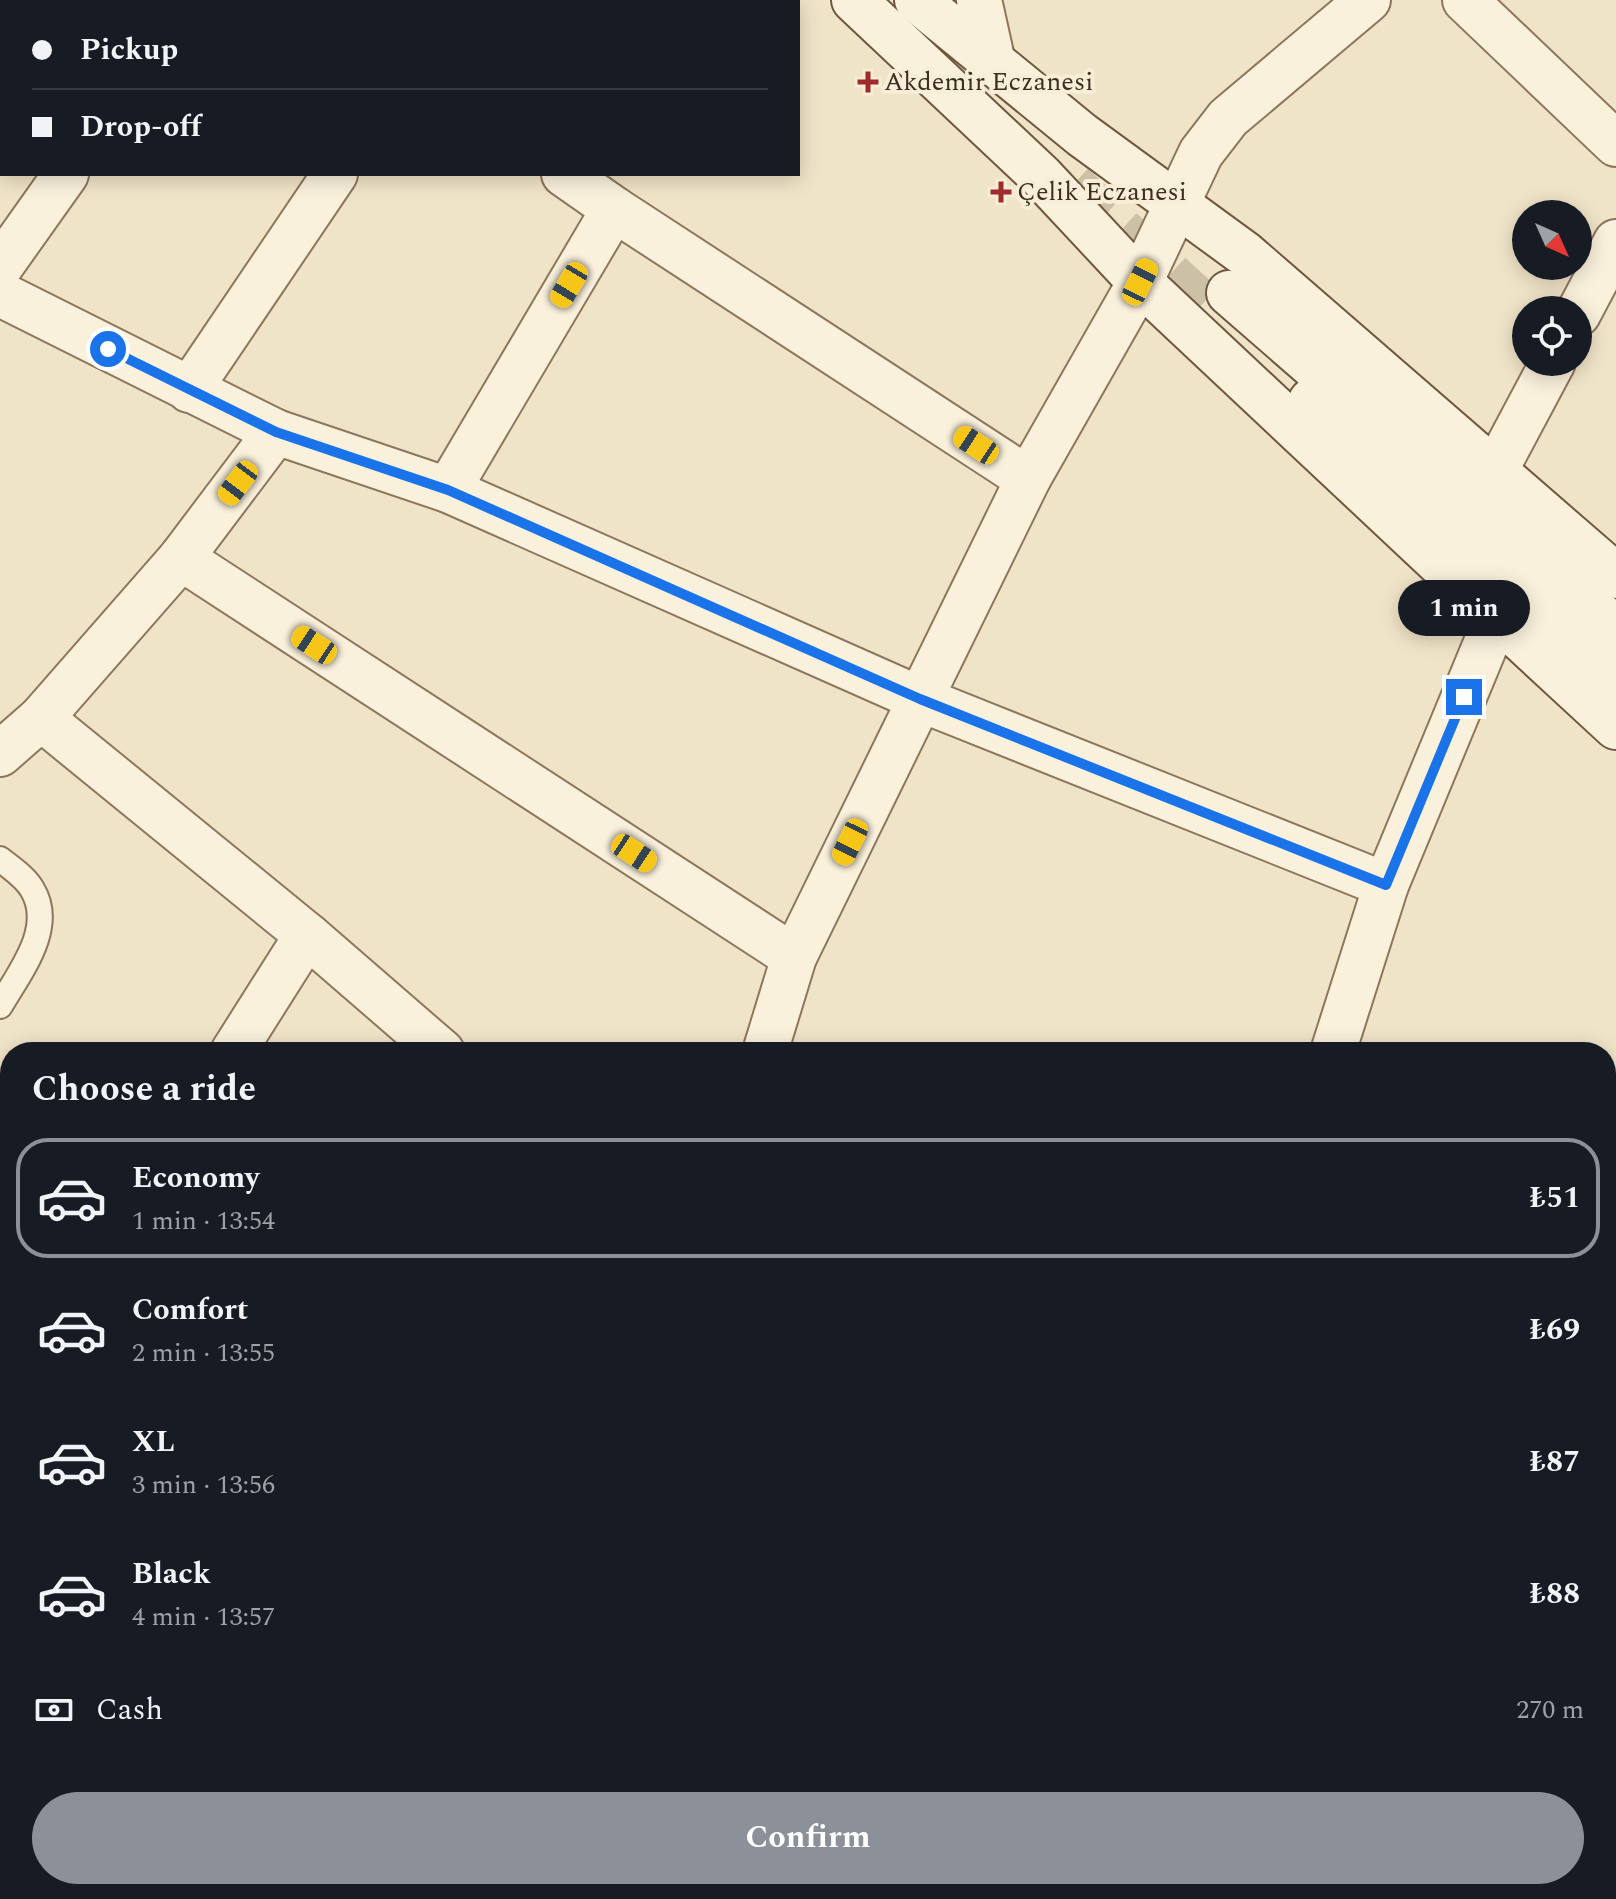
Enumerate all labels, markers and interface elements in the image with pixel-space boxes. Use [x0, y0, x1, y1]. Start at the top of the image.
text: Pickup [80, 27, 178, 73]
place label: Akdemir Eczanesi [884, 62, 1093, 102]
marker: Akdemir Eczanesi [859, 73, 877, 91]
text: Drop-off [80, 104, 201, 150]
place label: Çelik Eczanesi [1017, 172, 1187, 212]
marker: Çelik Eczanesi [992, 183, 1010, 201]
north arrow [1512, 200, 1592, 280]
map controls [1512, 200, 1592, 376]
car [1119, 255, 1161, 309]
car [546, 258, 592, 312]
button: locate [1512, 296, 1592, 376]
route start [90, 331, 126, 367]
car [949, 422, 1003, 468]
car [214, 457, 262, 509]
callout: 1 min [1398, 581, 1530, 637]
text: 1 min [1429, 588, 1499, 628]
car [287, 622, 341, 668]
route end [1446, 679, 1482, 715]
car [829, 815, 871, 869]
car [607, 830, 661, 876]
text: Choose a ride [32, 1062, 256, 1117]
text: Economy [132, 1155, 259, 1201]
icon: car [36, 1162, 108, 1234]
text: ₺51 [1530, 1175, 1580, 1221]
text: 1 min · 13:54 [132, 1201, 275, 1241]
text: Comfort [132, 1287, 248, 1333]
icon: car [36, 1294, 108, 1366]
text: ₺69 [1530, 1307, 1580, 1353]
text: 2 min · 13:55 [132, 1333, 275, 1373]
text: XL [132, 1419, 175, 1465]
icon: car [36, 1426, 108, 1498]
text: ₺87 [1530, 1439, 1580, 1485]
text: 3 min · 13:56 [132, 1465, 275, 1505]
text: Black [132, 1551, 211, 1597]
icon: car [36, 1558, 108, 1630]
text: ₺88 [1530, 1571, 1580, 1617]
text: 4 min · 13:57 [132, 1597, 275, 1637]
text: Cash [96, 1687, 163, 1733]
icon: cash [32, 1688, 76, 1732]
text: 270 m [1516, 1690, 1584, 1730]
button: Confirm [32, 1792, 1584, 1884]

